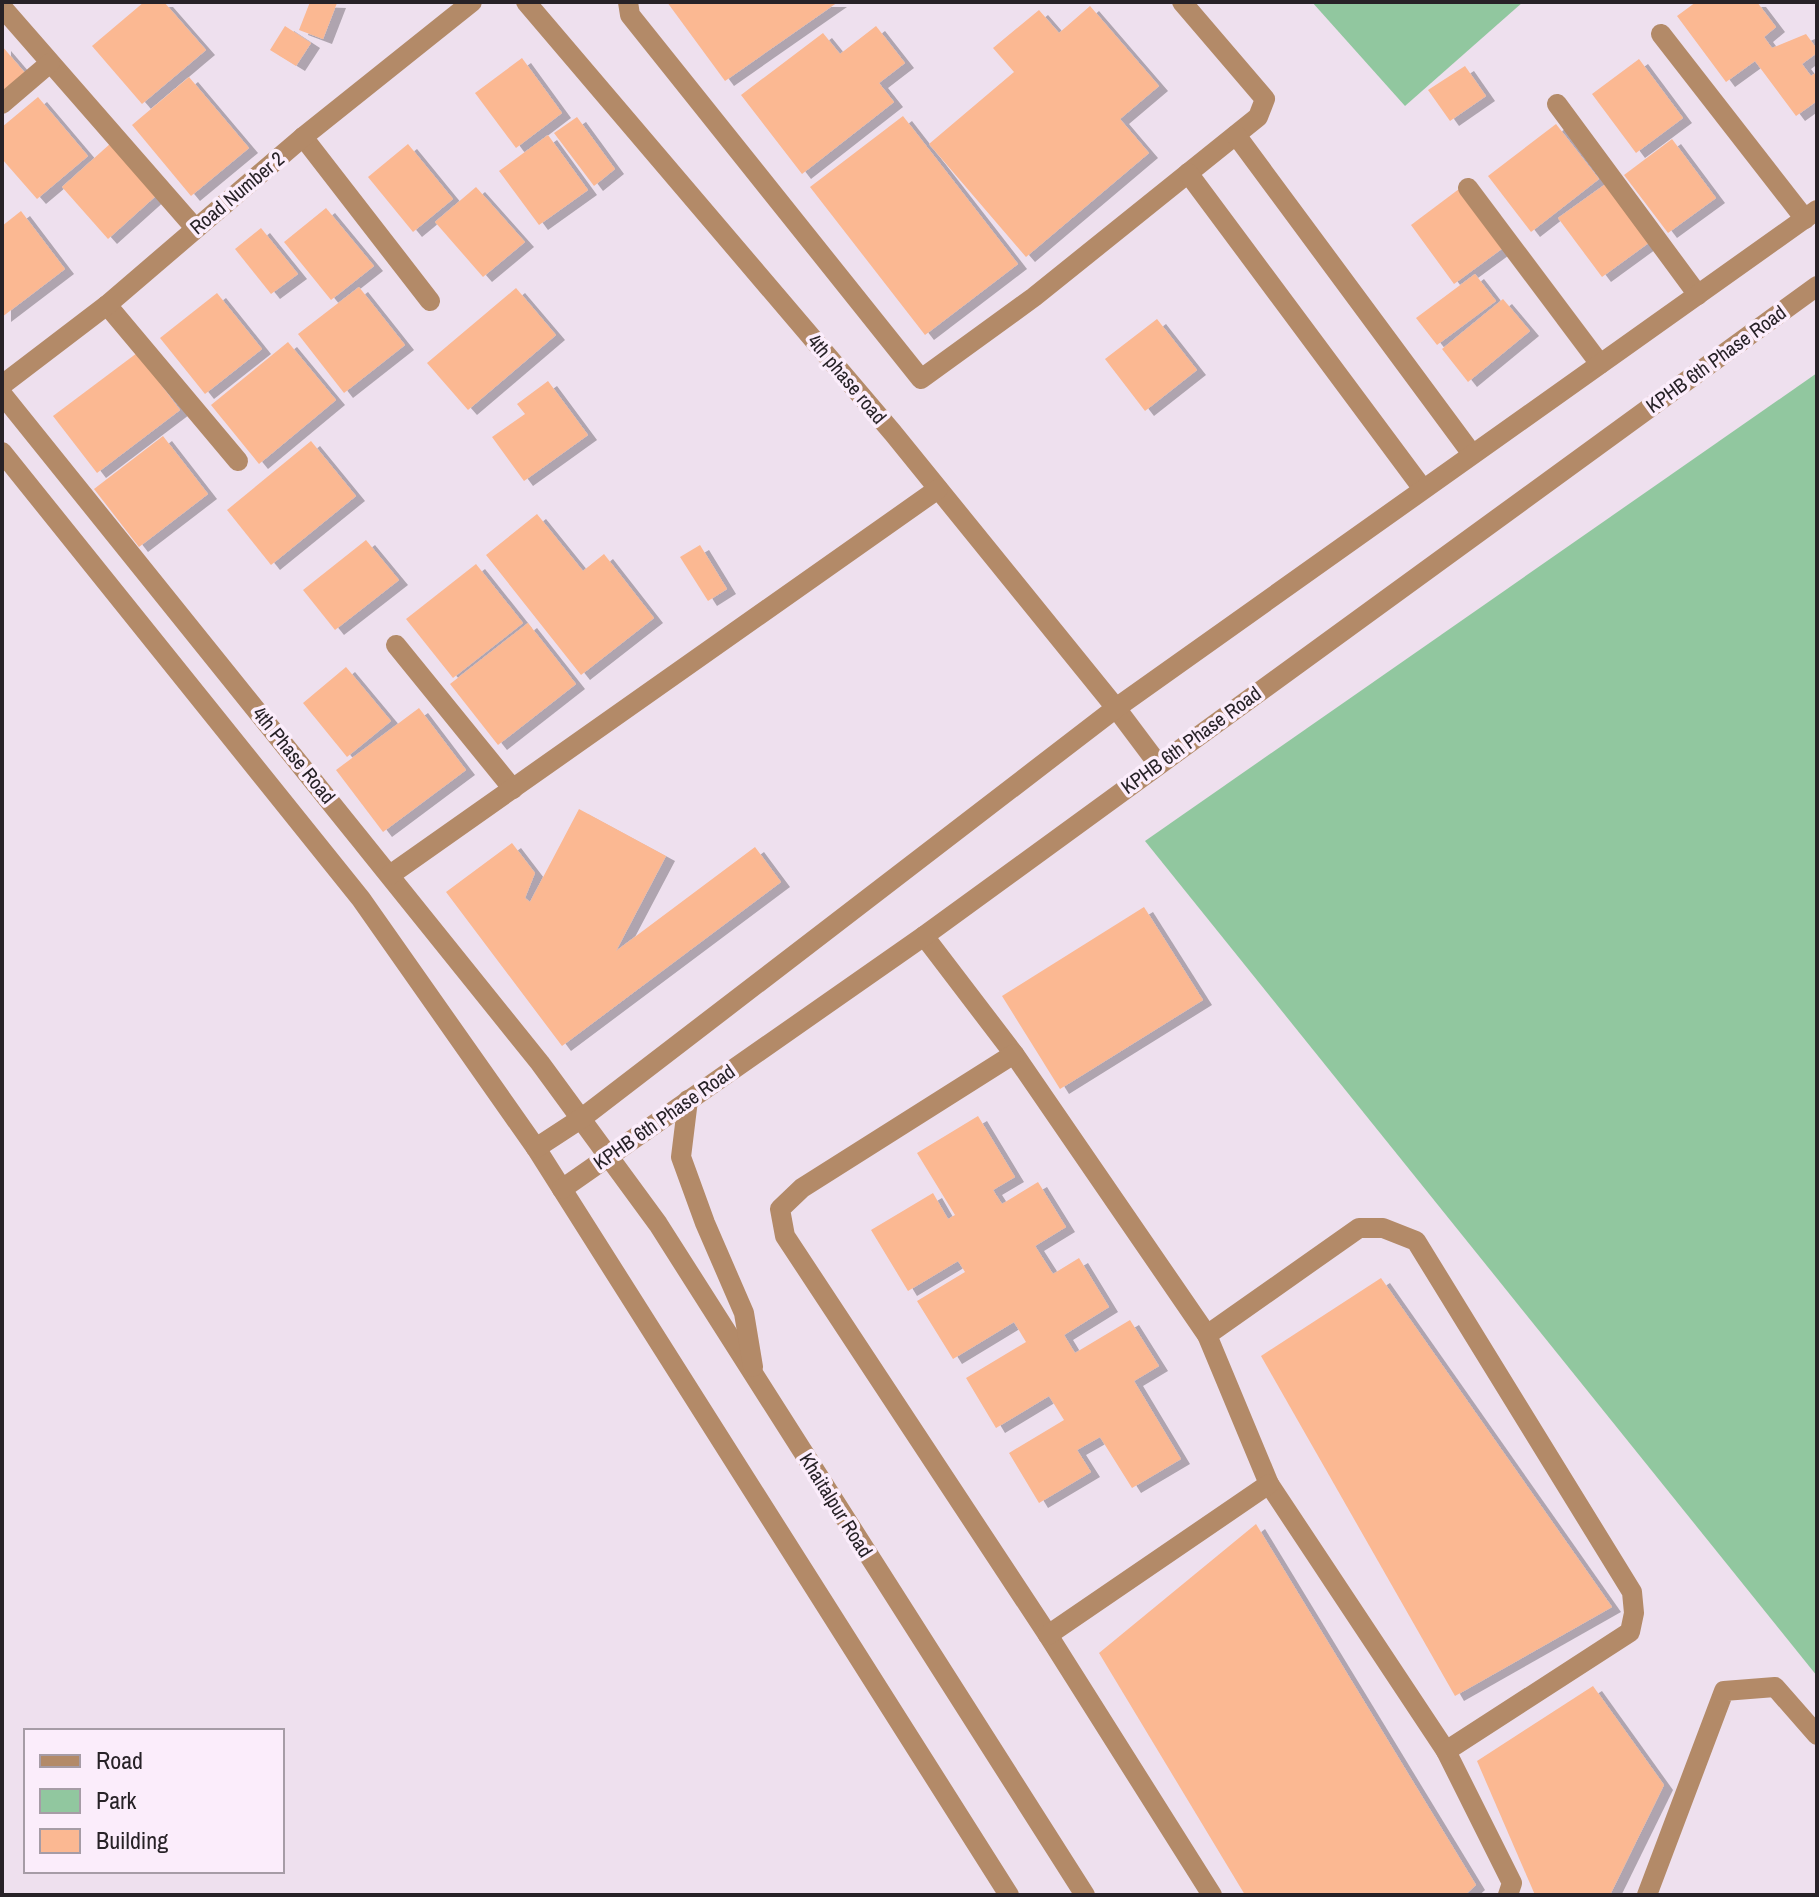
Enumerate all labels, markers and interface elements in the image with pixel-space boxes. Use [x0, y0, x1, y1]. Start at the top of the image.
street label: Road Number 2 [184, 145, 290, 240]
street label: KPHB 6th Phase Road [1640, 299, 1791, 419]
street label: 4th phase road [802, 328, 893, 429]
street label: KPHB 6th Phase Road [1115, 680, 1266, 800]
street label: 4th Phase Road [247, 700, 342, 809]
street label: KPHB 6th Phase Road [588, 1058, 740, 1175]
street label: Khaitalpur Road [794, 1447, 879, 1562]
legend [24, 1729, 284, 1873]
text: Road [96, 1744, 143, 1776]
text: Park [96, 1784, 137, 1816]
text: Building [96, 1824, 168, 1856]

